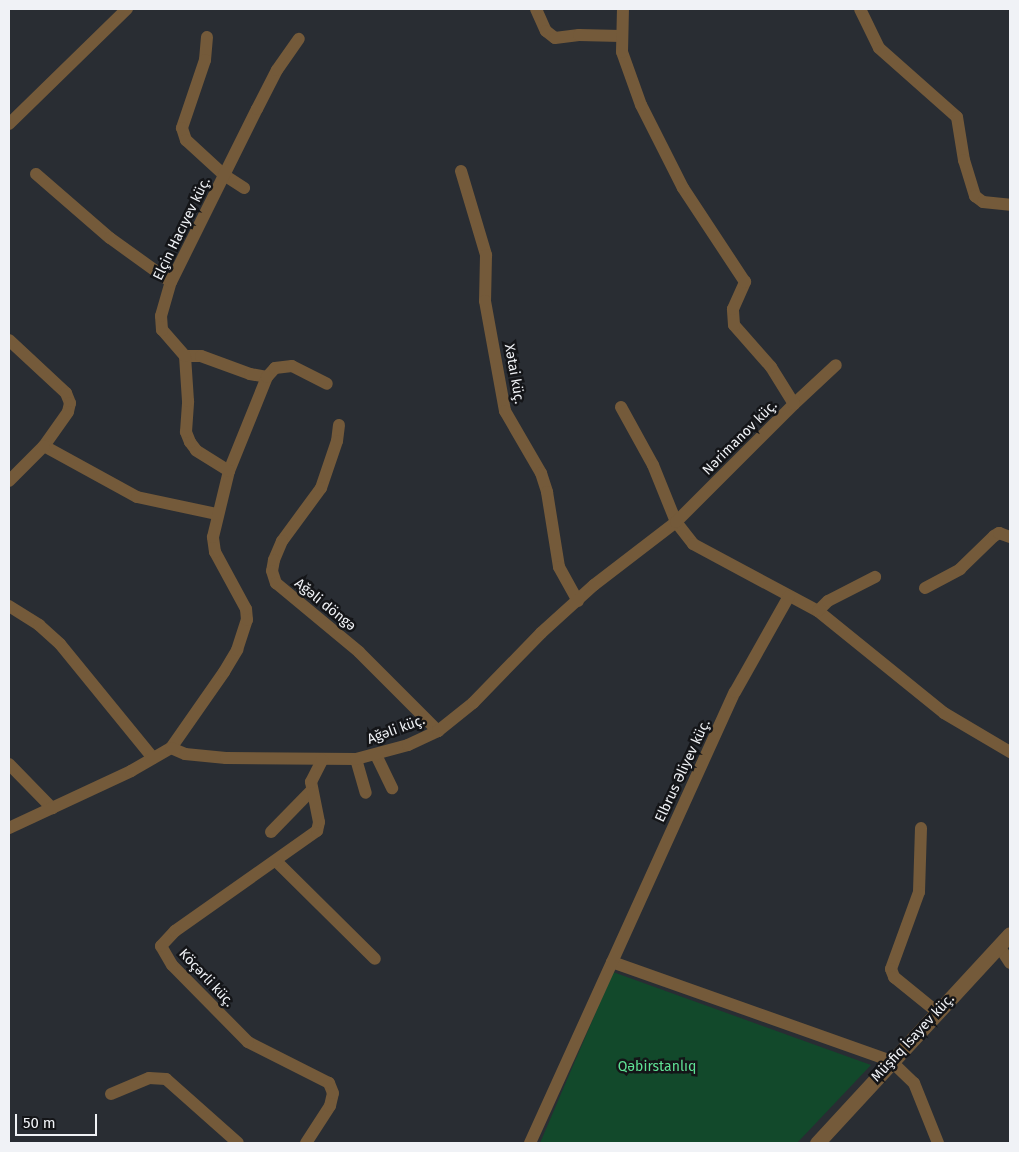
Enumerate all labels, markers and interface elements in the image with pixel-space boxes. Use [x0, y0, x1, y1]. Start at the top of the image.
street label: Elçin Hacıyev küç. [150, 175, 214, 283]
street label: Xətai küç. [500, 343, 528, 405]
street label: Nərimanov küç. [699, 397, 781, 479]
street label: Ağəli döngə [291, 575, 359, 635]
street label: Ağəli küç. [365, 712, 427, 748]
street label: Elbrus Əliyev küç. [652, 717, 714, 825]
street label: Köçərli küç. [175, 946, 237, 1010]
street label: Müşfiq İsayev küç. [868, 991, 958, 1085]
park label: Qəbirstanlıq [618, 1059, 696, 1075]
scale bar [18, 1104, 100, 1136]
text: 50 m [23, 1114, 56, 1132]

